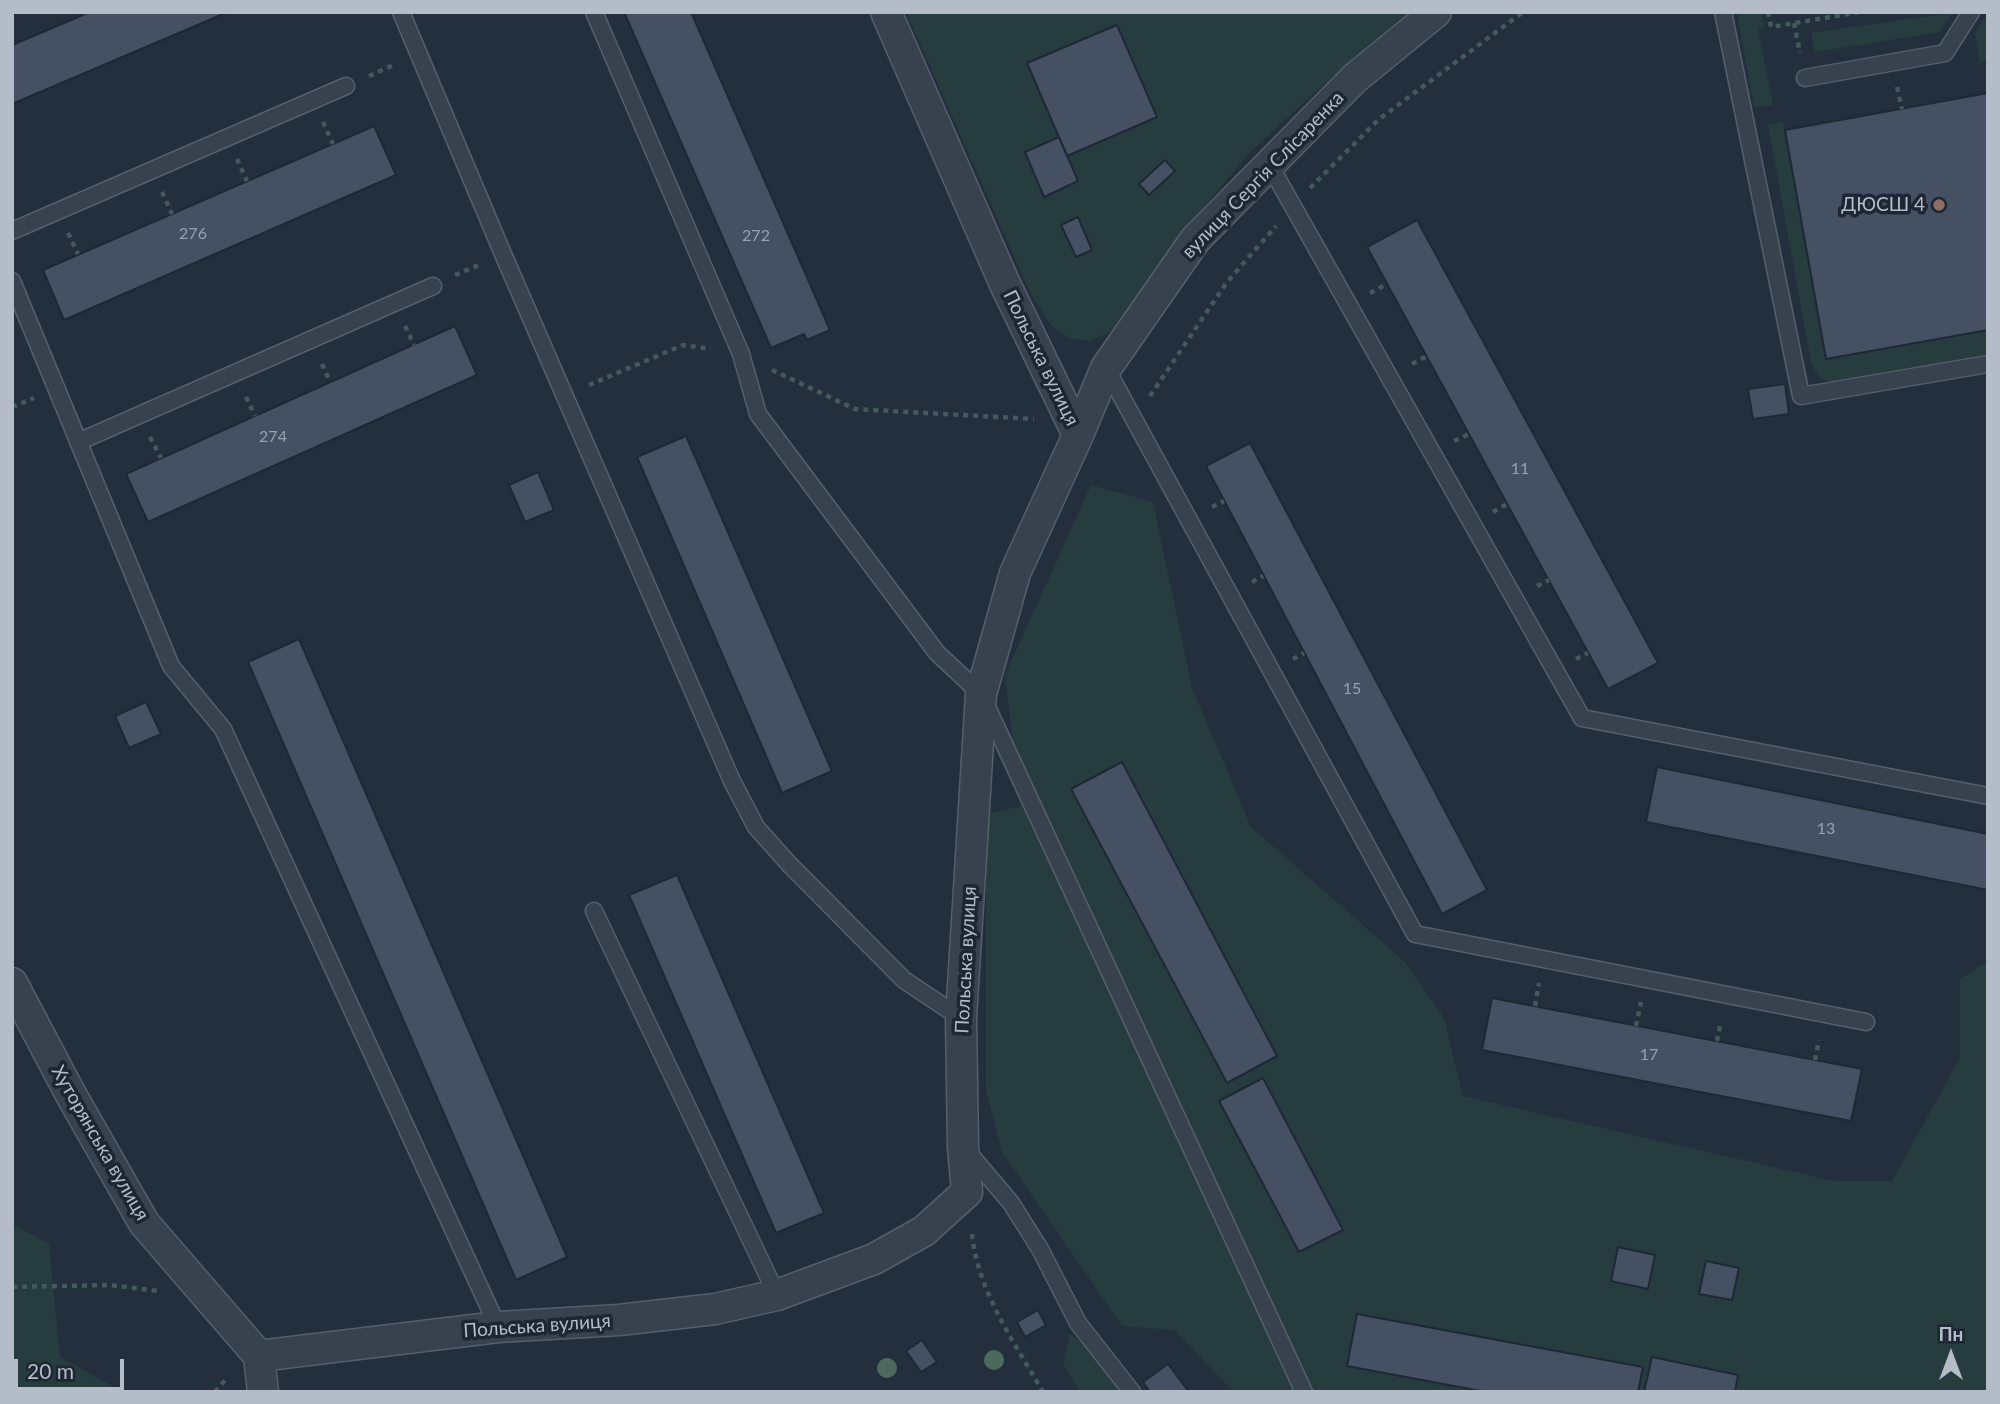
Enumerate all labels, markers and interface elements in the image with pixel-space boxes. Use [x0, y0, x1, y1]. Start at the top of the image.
street label: вулиця Сергія Слісаренка [1177, 87, 1349, 263]
place label: ДЮСШ 4 [1841, 194, 1925, 216]
marker: ДЮСШ 4 [1931, 197, 1947, 213]
house number: 276 [179, 224, 207, 244]
house number: 272 [742, 226, 770, 246]
street label: Польська вулиця [998, 287, 1084, 429]
house number: 274 [259, 427, 287, 447]
house number: 11 [1511, 459, 1529, 479]
house number: 15 [1343, 679, 1361, 699]
house number: 13 [1817, 819, 1835, 839]
street label: Польська вулиця [951, 886, 981, 1034]
house number: 17 [1640, 1045, 1658, 1065]
street label: Хуторянська вулиця [46, 1061, 154, 1225]
street label: Польська вулиця [463, 1309, 611, 1343]
north arrow [1916, 1320, 1986, 1390]
text: Пн [1939, 1322, 1963, 1345]
scale bar [18, 1344, 128, 1388]
text: 20 m [27, 1358, 74, 1383]

